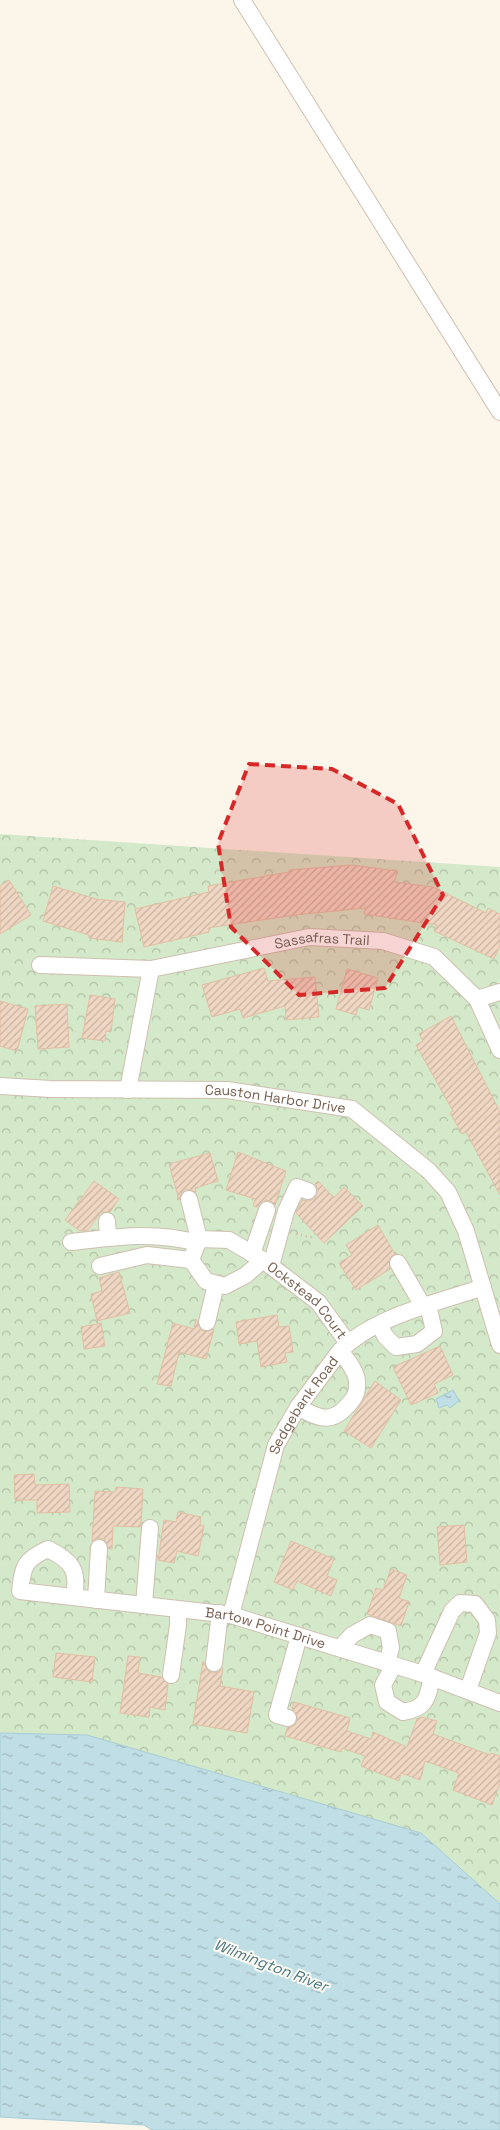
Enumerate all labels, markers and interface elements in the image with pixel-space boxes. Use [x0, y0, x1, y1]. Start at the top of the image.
street label: Sassafras Trail [273, 927, 370, 953]
street label: Causton Harbor Drive [205, 1081, 347, 1117]
street label: Ockstead Court [264, 1257, 351, 1343]
street label: Sedgebank Road [265, 1352, 342, 1456]
street label: Bartow Point Drive [204, 1603, 328, 1653]
water label: Wilmington River [211, 1935, 332, 1996]

